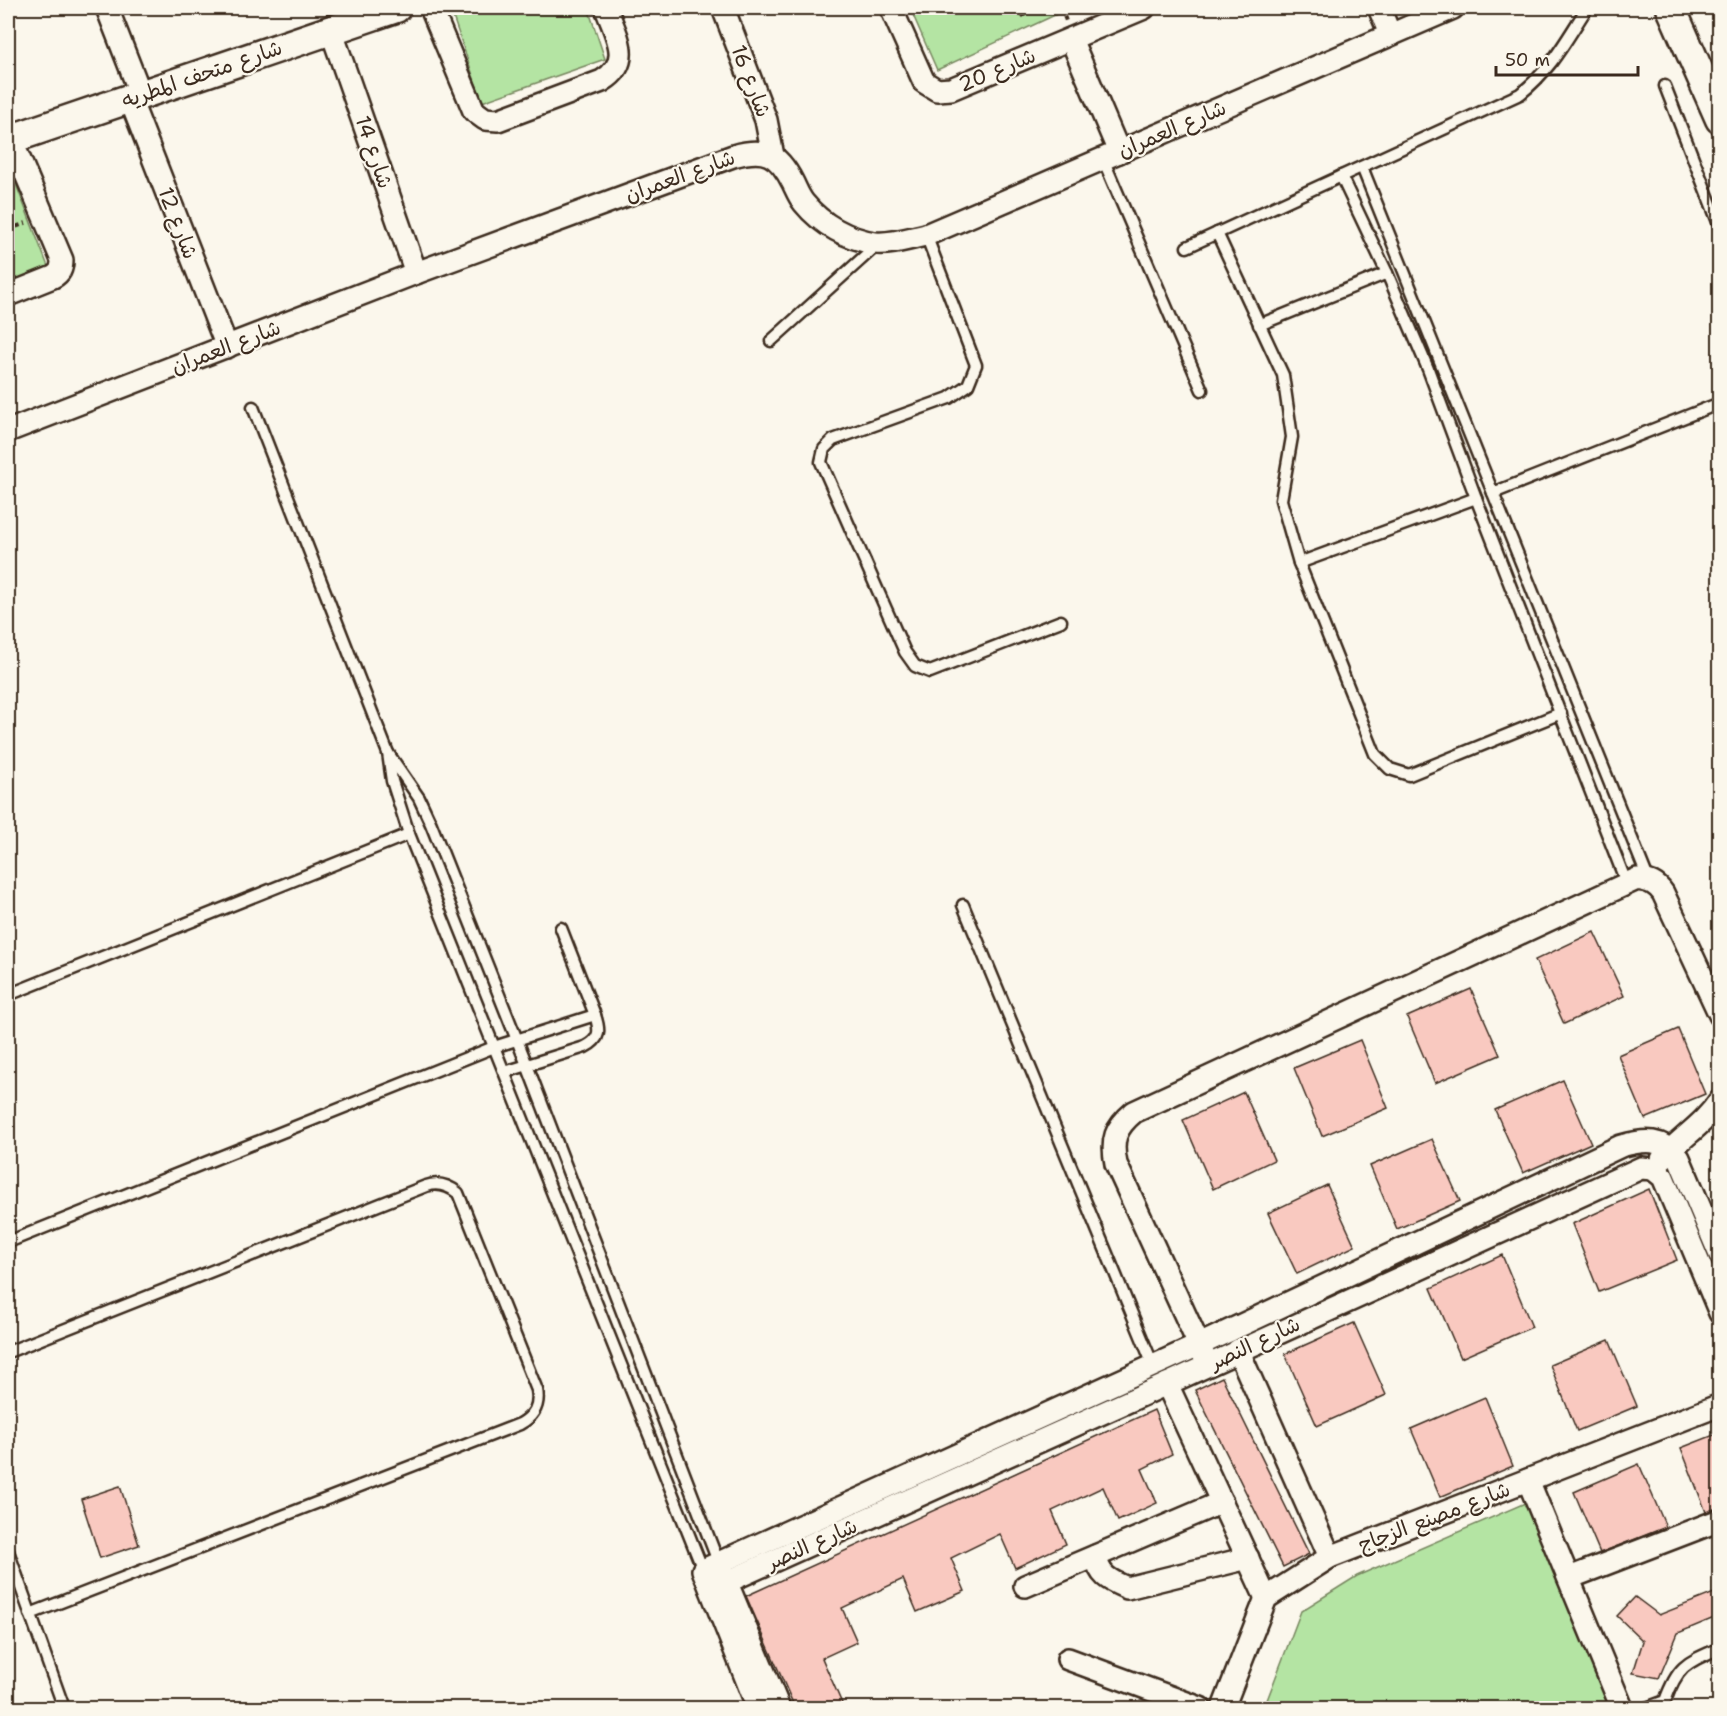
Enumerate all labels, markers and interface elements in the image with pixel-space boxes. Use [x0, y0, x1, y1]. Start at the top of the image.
street label: شارع متحف المطريه [118, 33, 286, 116]
scale bar [1496, 39, 1638, 77]
street label: شارع 16 [723, 41, 778, 122]
street label: شارع 20 [954, 41, 1040, 100]
text: 50 m [1505, 48, 1550, 72]
street label: شارع العمران [1114, 94, 1231, 165]
street label: شارع 14 [348, 112, 399, 192]
street label: شارع العمران [621, 143, 739, 210]
street label: شارع 12 [151, 183, 205, 263]
street label: شارع العمران [167, 313, 285, 382]
street label: شارع النصر [1204, 1310, 1305, 1378]
street label: شارع مصنع الزجاج [1354, 1475, 1514, 1560]
street label: شارع النصر [760, 1512, 862, 1578]

